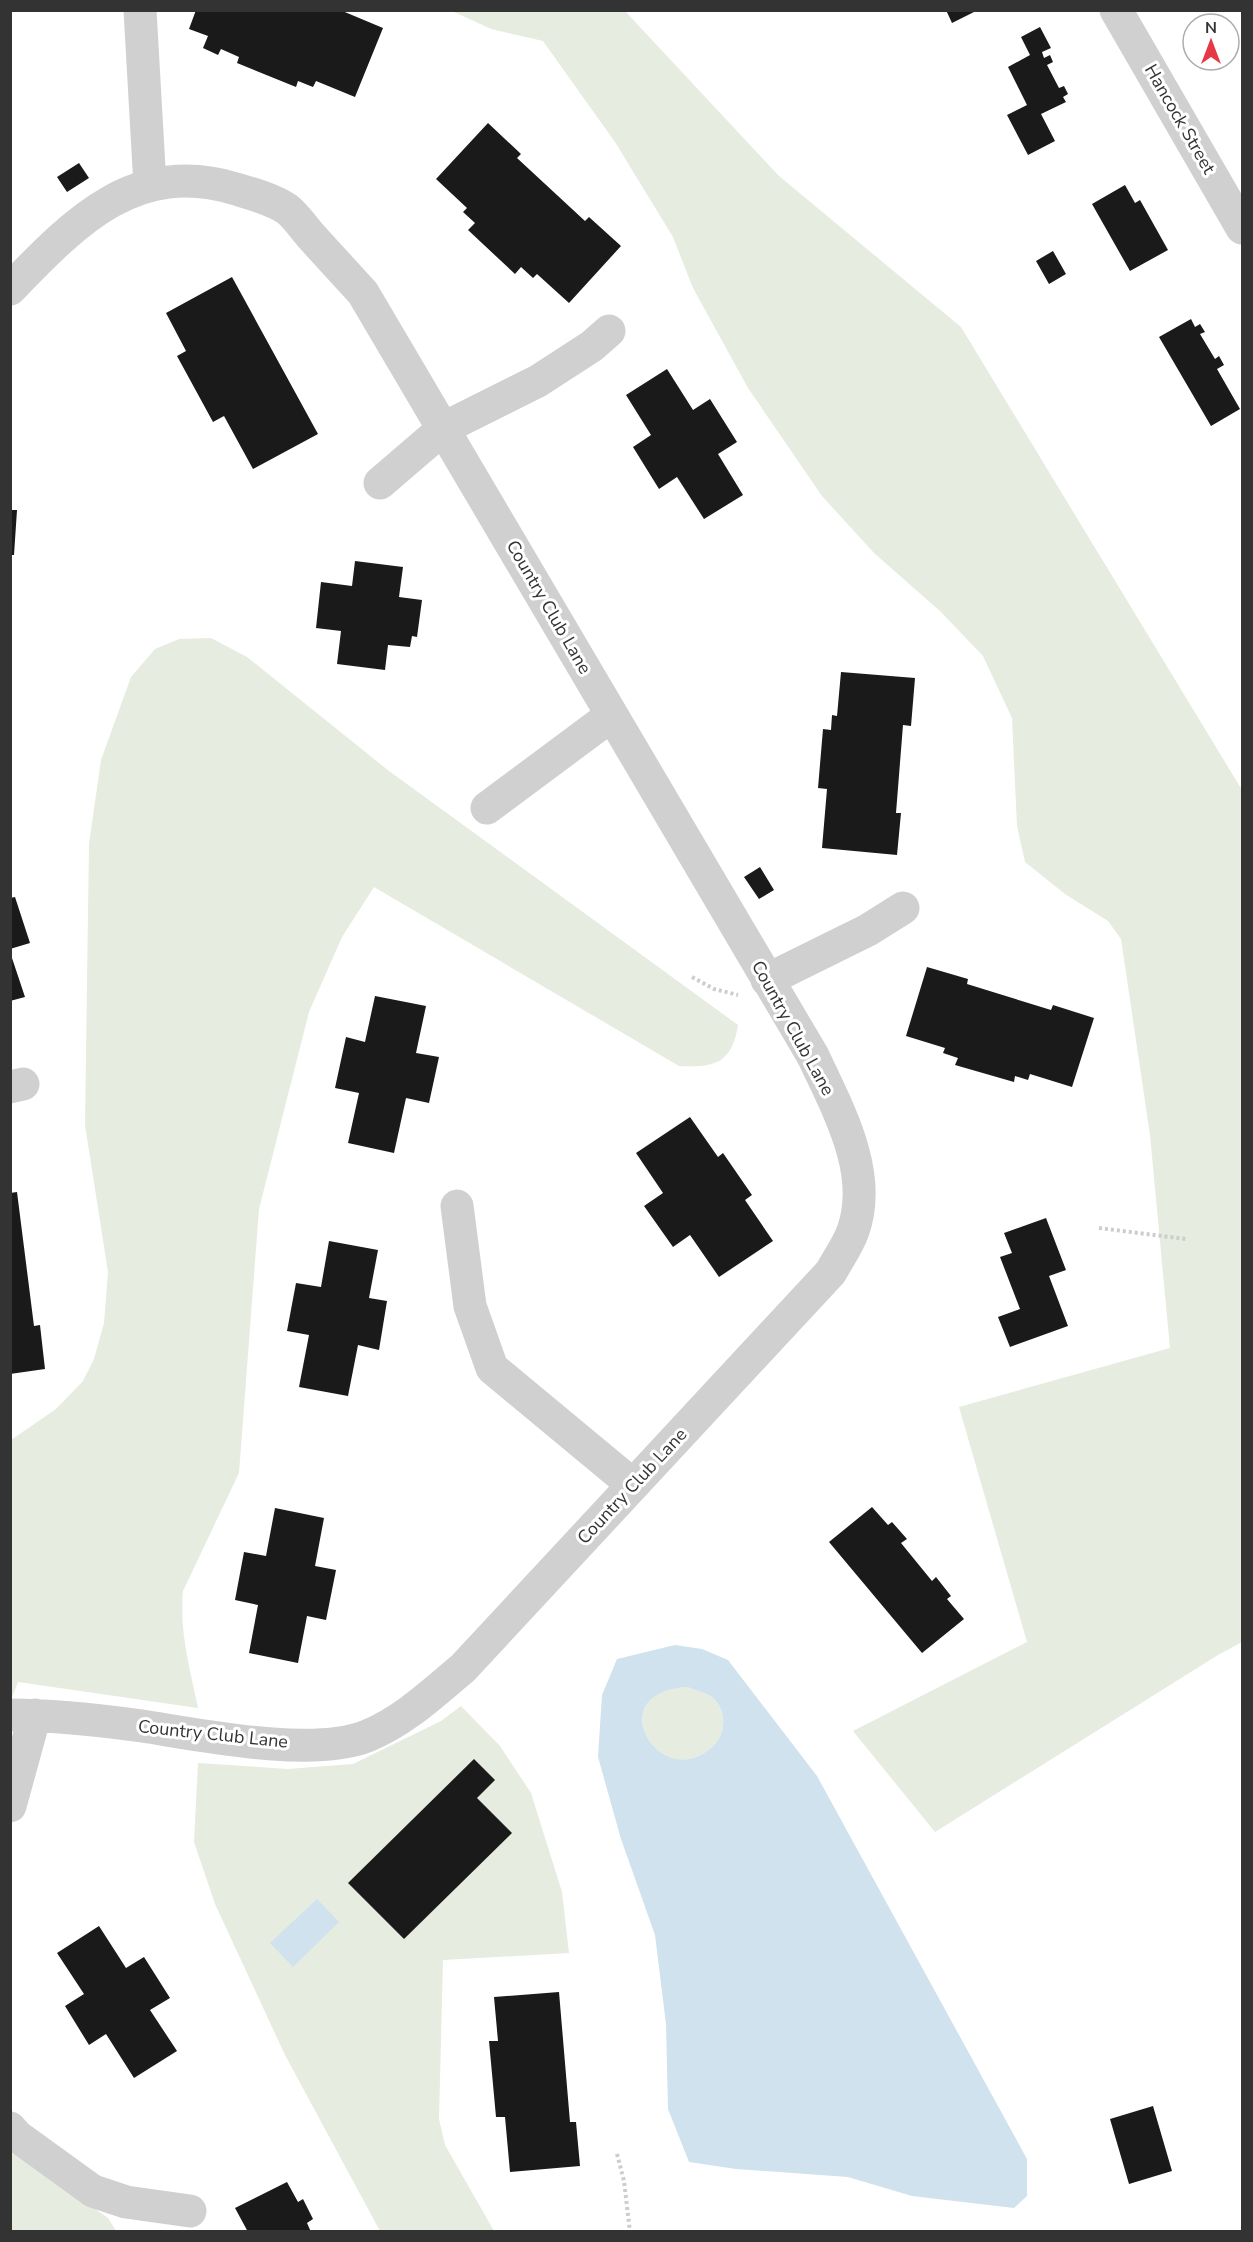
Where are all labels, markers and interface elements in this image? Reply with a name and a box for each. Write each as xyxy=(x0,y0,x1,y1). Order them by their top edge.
north arrow xyxy=(1181,12,1241,72)
text: N xyxy=(1205,17,1217,39)
street label: Hancock Street xyxy=(1139,60,1221,179)
street label: Country Club Lane xyxy=(501,536,597,678)
street label: Country Club Lane xyxy=(746,956,840,1100)
street label: Country Club Lane xyxy=(572,1423,692,1549)
street label: Country Club Lane xyxy=(137,1714,289,1754)

